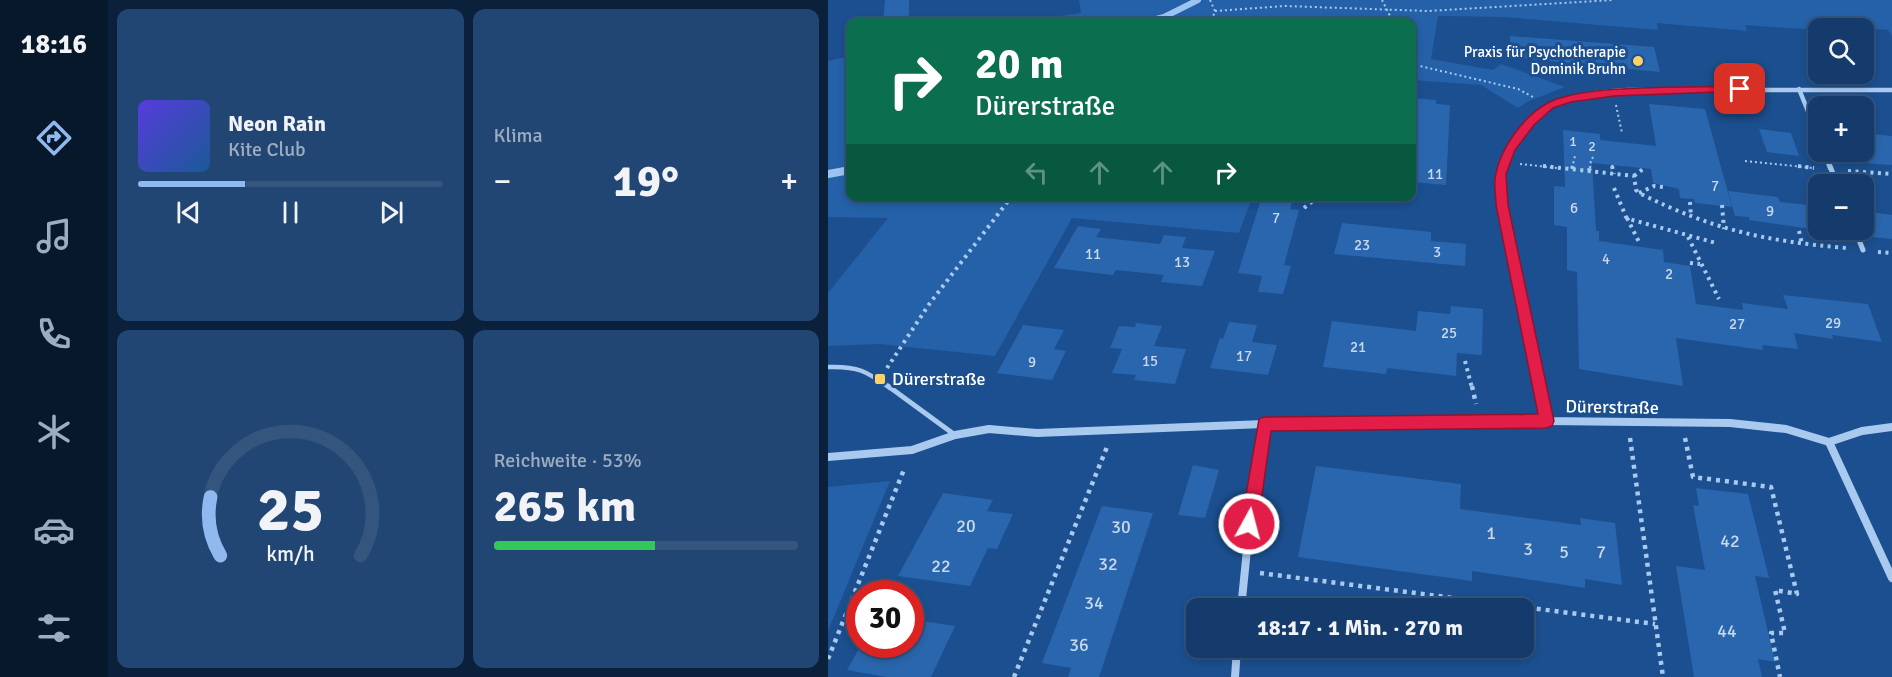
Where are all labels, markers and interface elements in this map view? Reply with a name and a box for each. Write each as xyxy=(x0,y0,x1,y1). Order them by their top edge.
map controls xyxy=(1808,18,1874,240)
button: search xyxy=(1808,18,1874,84)
text: 18:16 xyxy=(21,28,87,61)
text: 20 m xyxy=(975,39,1064,90)
icon: right xyxy=(876,42,954,120)
place label: Praxis für Psychotherapie Dominik Bruhn xyxy=(1464,43,1626,78)
marker: Praxis für Psychotherapie Dominik Bruhn xyxy=(1631,54,1645,68)
pin xyxy=(1714,63,1765,114)
icon: arrive xyxy=(1723,72,1756,105)
text: Dürerstraße xyxy=(975,90,1115,123)
button: + xyxy=(1808,96,1874,162)
text: Neon Rain xyxy=(228,110,326,137)
icon: directions xyxy=(33,117,75,159)
text: Klima xyxy=(494,123,543,148)
house number: 1 xyxy=(1569,133,1577,150)
text: Kite Club xyxy=(228,137,306,162)
house number: 2 xyxy=(1588,138,1596,155)
text: 19° xyxy=(612,154,679,209)
icon: left xyxy=(1020,156,1053,189)
icon: ahead xyxy=(1083,156,1116,189)
icon: ahead xyxy=(1146,156,1179,189)
icon: right xyxy=(1209,156,1242,189)
text: − xyxy=(494,161,511,202)
text: + xyxy=(780,161,798,202)
house number: 11 xyxy=(1427,165,1443,183)
button: − xyxy=(1808,174,1874,240)
house number: 7 xyxy=(1711,177,1719,195)
icon: previous xyxy=(172,196,205,229)
icon: pause xyxy=(274,196,307,229)
icon: next xyxy=(375,196,408,229)
house number: 6 xyxy=(1570,199,1578,217)
house number: 9 xyxy=(1766,202,1774,220)
house number: 7 xyxy=(1272,209,1280,227)
icon: music xyxy=(33,215,75,257)
house number: 23 xyxy=(1354,236,1370,254)
house number: 3 xyxy=(1433,243,1441,261)
house number: 11 xyxy=(1085,245,1101,263)
house number: 4 xyxy=(1602,250,1610,268)
house number: 13 xyxy=(1174,253,1190,271)
house number: 2 xyxy=(1665,265,1673,283)
icon: phone xyxy=(33,313,75,355)
house number: 29 xyxy=(1825,314,1841,332)
house number: 27 xyxy=(1729,315,1745,333)
house number: 25 xyxy=(1441,324,1457,342)
house number: 21 xyxy=(1350,338,1366,356)
house number: 17 xyxy=(1236,347,1252,365)
house number: 15 xyxy=(1142,352,1158,370)
house number: 9 xyxy=(1028,353,1036,371)
place label: Dürerstraße xyxy=(892,368,986,390)
marker: Dürerstraße xyxy=(873,372,887,386)
street label: Dürerstraße xyxy=(1565,395,1659,419)
icon: climate xyxy=(33,411,75,453)
text: Reichweite · 53% xyxy=(494,448,642,473)
text: 25 xyxy=(257,471,324,548)
text: 265 km xyxy=(494,479,636,534)
position arrow xyxy=(1217,492,1281,556)
icon: car xyxy=(33,509,75,551)
house number: 20 xyxy=(956,515,976,537)
house number: 30 xyxy=(1111,516,1131,538)
house number: 1 xyxy=(1486,522,1496,544)
house number: 42 xyxy=(1720,530,1740,552)
house number: 3 xyxy=(1523,538,1533,560)
text: km/h xyxy=(266,541,315,567)
house number: 5 xyxy=(1559,541,1569,563)
house number: 7 xyxy=(1596,541,1606,563)
house number: 32 xyxy=(1098,553,1118,575)
house number: 22 xyxy=(931,555,951,577)
speed limit sign: 30 xyxy=(846,580,924,658)
house number: 34 xyxy=(1084,592,1104,614)
icon: filters xyxy=(33,607,75,649)
text: 18:17 · 1 Min. · 270 m xyxy=(1257,614,1463,641)
house number: 44 xyxy=(1717,620,1737,642)
house number: 36 xyxy=(1069,634,1089,656)

